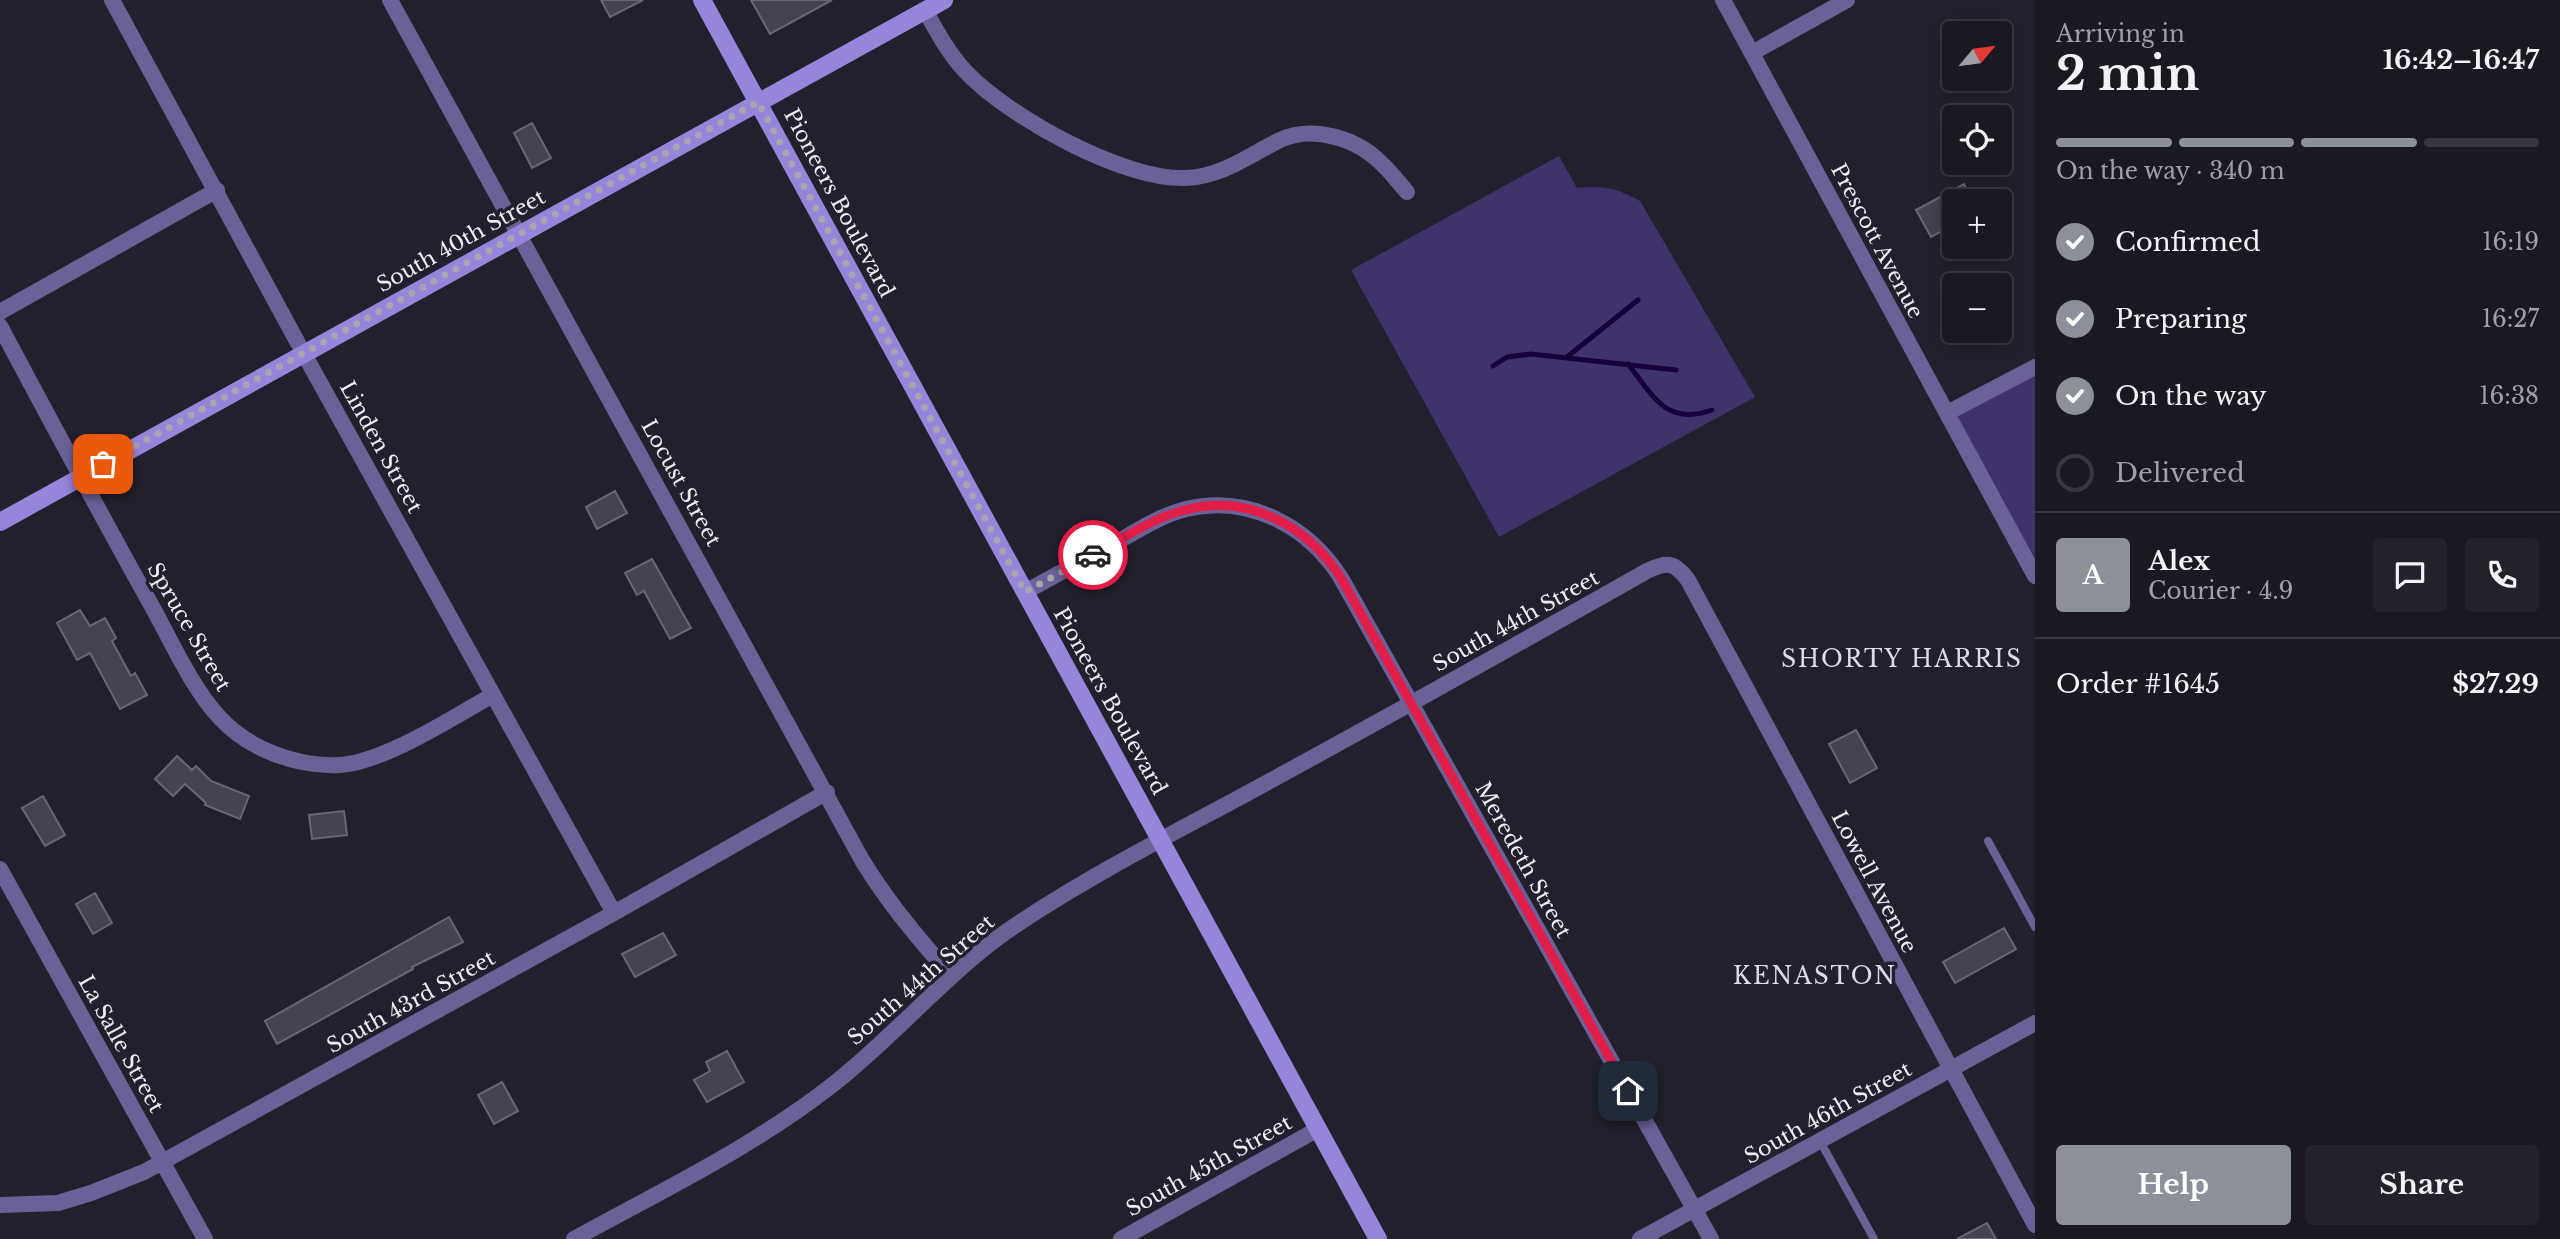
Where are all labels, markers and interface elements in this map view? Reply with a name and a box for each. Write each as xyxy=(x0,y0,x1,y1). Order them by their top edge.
text: Arriving in xyxy=(2056,20,2185,48)
north arrow xyxy=(1942,21,2012,91)
map controls xyxy=(1942,21,2012,343)
text: 16:42–16:47 xyxy=(2383,44,2539,76)
text: 2 min xyxy=(2056,45,2199,102)
street label: Pioneers Boulevard xyxy=(778,104,900,302)
button: locate xyxy=(1942,105,2012,175)
text: On the way · 340 m xyxy=(2056,157,2285,185)
street label: Prescott Avenue xyxy=(1825,159,1929,323)
street label: South 40th Street xyxy=(372,184,550,298)
button: + xyxy=(1942,189,2012,259)
icon: check xyxy=(2056,223,2094,261)
text: Confirmed xyxy=(2115,226,2260,258)
text: 16:19 xyxy=(2482,228,2539,256)
button: − xyxy=(1942,273,2012,343)
icon: check xyxy=(2056,300,2094,338)
text: Preparing xyxy=(2115,303,2247,335)
text: 16:27 xyxy=(2482,305,2539,333)
street label: Linden Street xyxy=(334,377,428,518)
icon: check xyxy=(2056,377,2094,415)
text: On the way xyxy=(2115,380,2267,412)
text: 16:38 xyxy=(2479,382,2539,410)
street label: Locust Street xyxy=(635,415,727,551)
pin xyxy=(73,434,133,494)
icon: bag xyxy=(84,445,122,483)
text: Delivered xyxy=(2115,457,2245,489)
courier xyxy=(1058,520,1128,590)
icon: car xyxy=(1074,536,1112,574)
button: chat xyxy=(2373,538,2447,612)
button: phone xyxy=(2465,538,2539,612)
text: Alex xyxy=(2148,545,2210,577)
street label: Spruce Street xyxy=(142,558,236,696)
text: A xyxy=(2082,559,2104,591)
street label: South 44th Street xyxy=(1428,565,1604,677)
text: Courier · 4.9 xyxy=(2148,577,2293,605)
street label: Pioneers Boulevard xyxy=(1048,603,1172,799)
district label: SHORTY HARRIS xyxy=(1781,645,2023,673)
text: Order #1645 xyxy=(2056,668,2220,700)
text: $27.29 xyxy=(2452,668,2539,700)
street label: Meredeth Street xyxy=(1469,778,1577,942)
street label: Lowell Avenue xyxy=(1826,807,1922,957)
street label: South 44th Street xyxy=(842,909,1000,1051)
street label: South 43rd Street xyxy=(322,945,500,1059)
district label: KENASTON xyxy=(1733,962,1897,990)
street label: La Salle Street xyxy=(73,971,169,1117)
street label: South 46th Street xyxy=(1740,1056,1916,1170)
pin xyxy=(1598,1061,1658,1121)
icon: home xyxy=(1609,1072,1647,1110)
street label: South 45th Street xyxy=(1122,1110,1296,1222)
button: Help xyxy=(2056,1145,2291,1225)
button: Share xyxy=(2305,1145,2539,1225)

